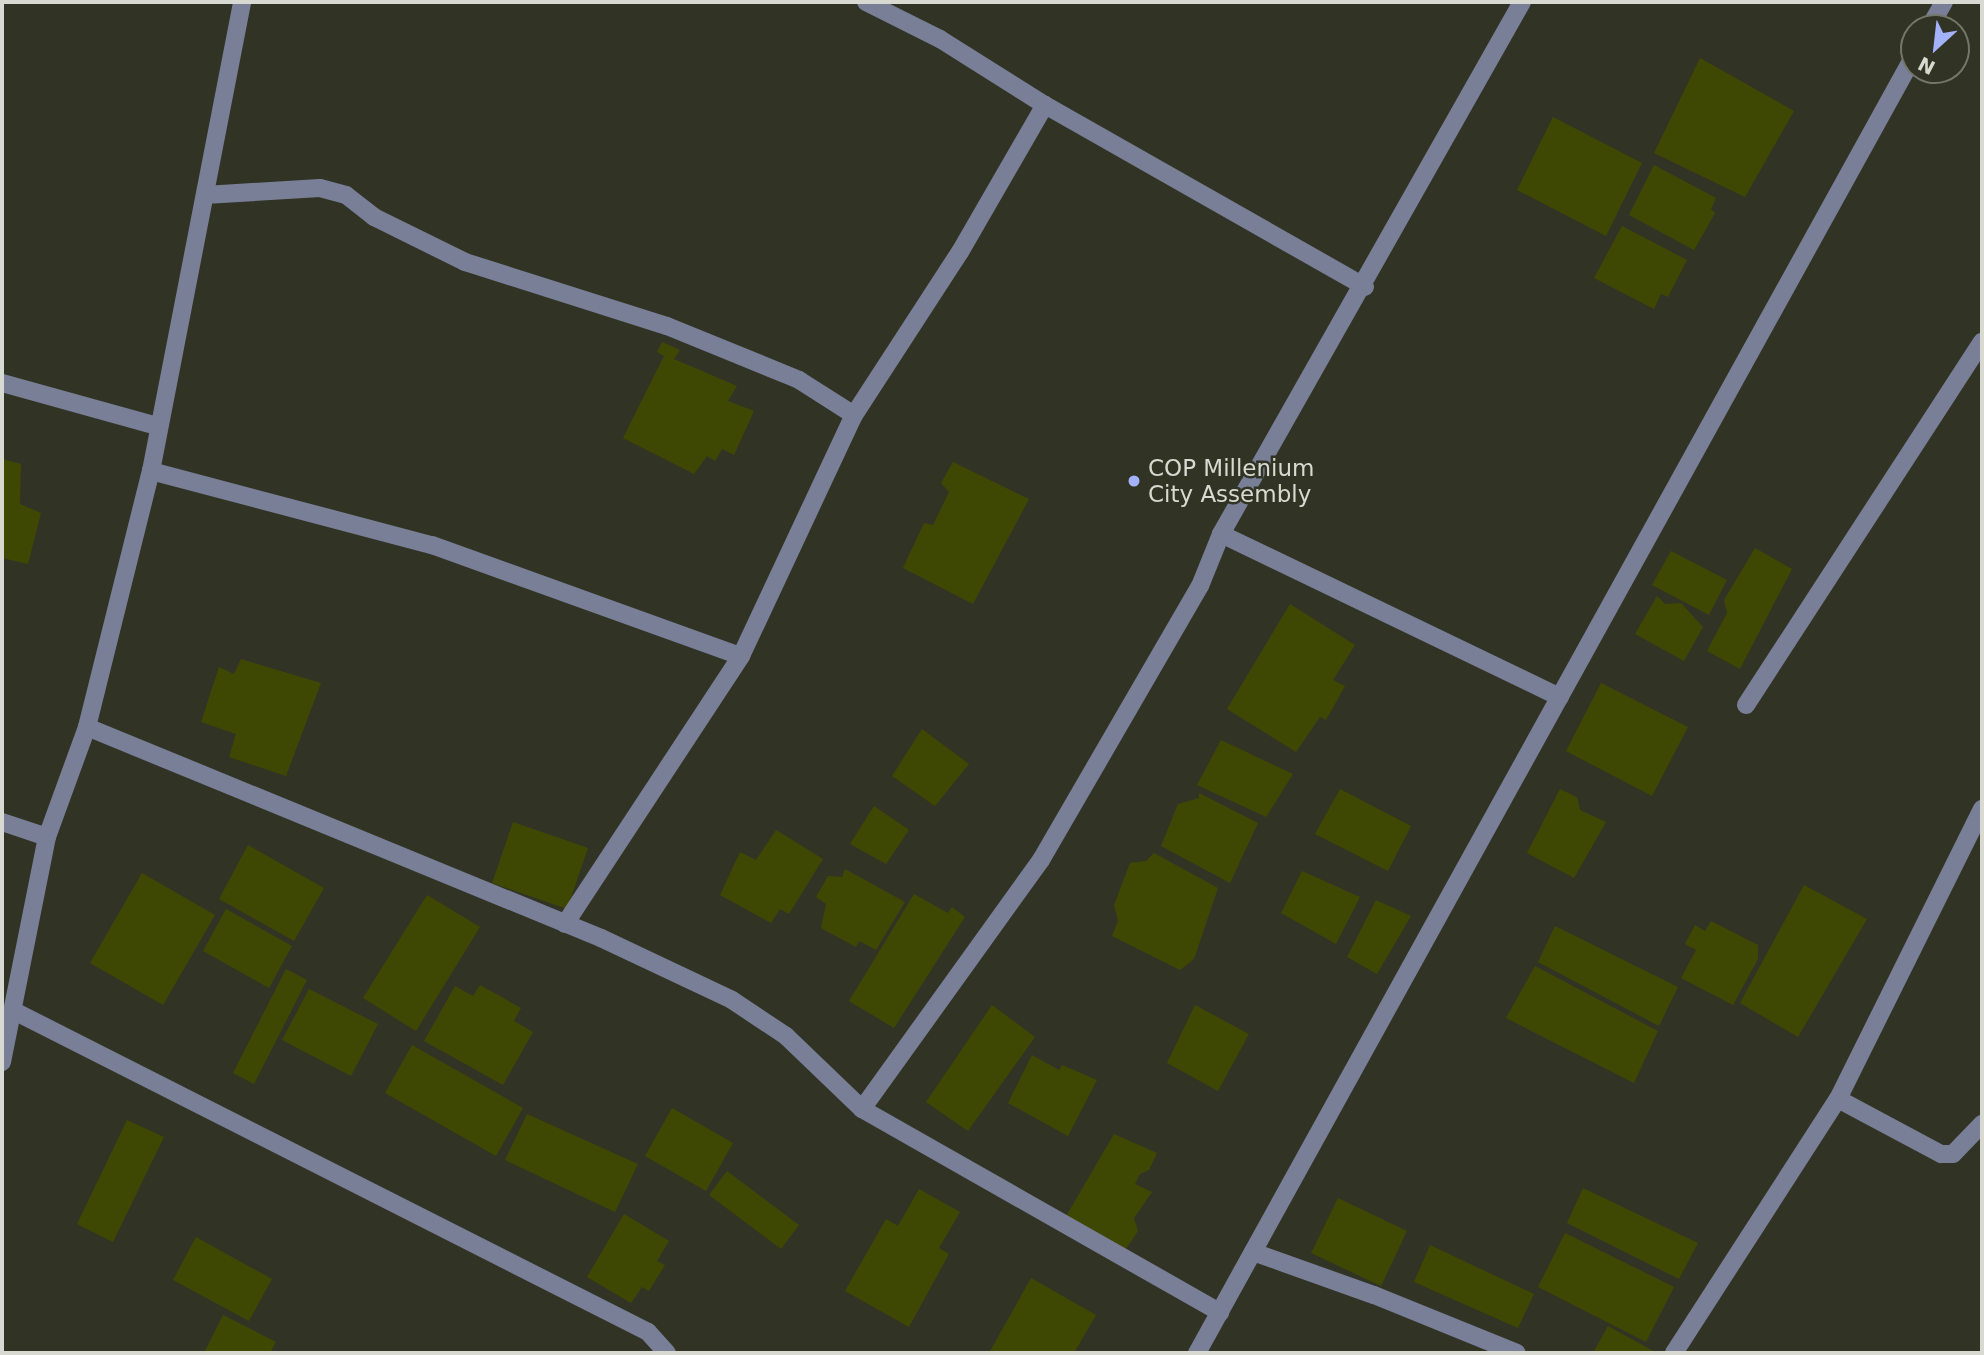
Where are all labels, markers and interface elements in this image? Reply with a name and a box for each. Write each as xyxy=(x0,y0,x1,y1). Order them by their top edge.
north arrow xyxy=(1900,14,1970,84)
text: N xyxy=(1914,53,1938,79)
place label: COP Millenium City Assembly xyxy=(1148,454,1314,508)
marker: COP Millenium City Assembly xyxy=(1126,473,1142,489)

